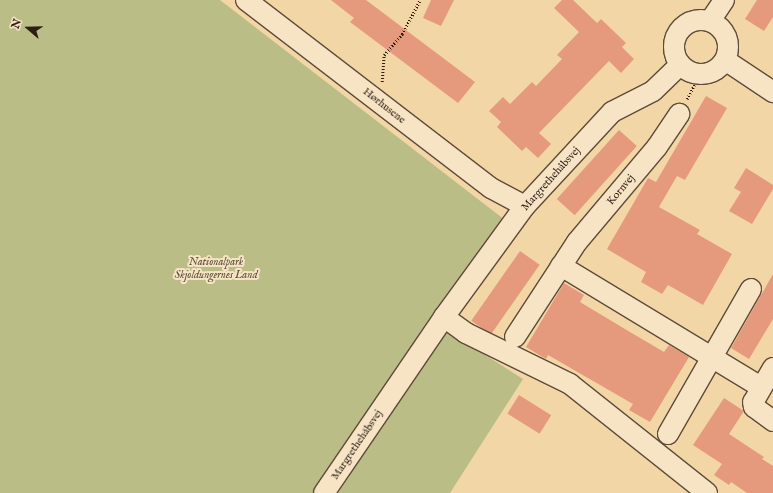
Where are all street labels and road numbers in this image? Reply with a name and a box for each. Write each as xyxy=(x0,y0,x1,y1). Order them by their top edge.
street label: Hørhusene xyxy=(360,85,408,127)
street label: Margrethehåbsvej xyxy=(519,144,583,214)
street label: Kornvej xyxy=(604,172,638,208)
street label: Margrethehåbsvej xyxy=(329,407,385,483)

